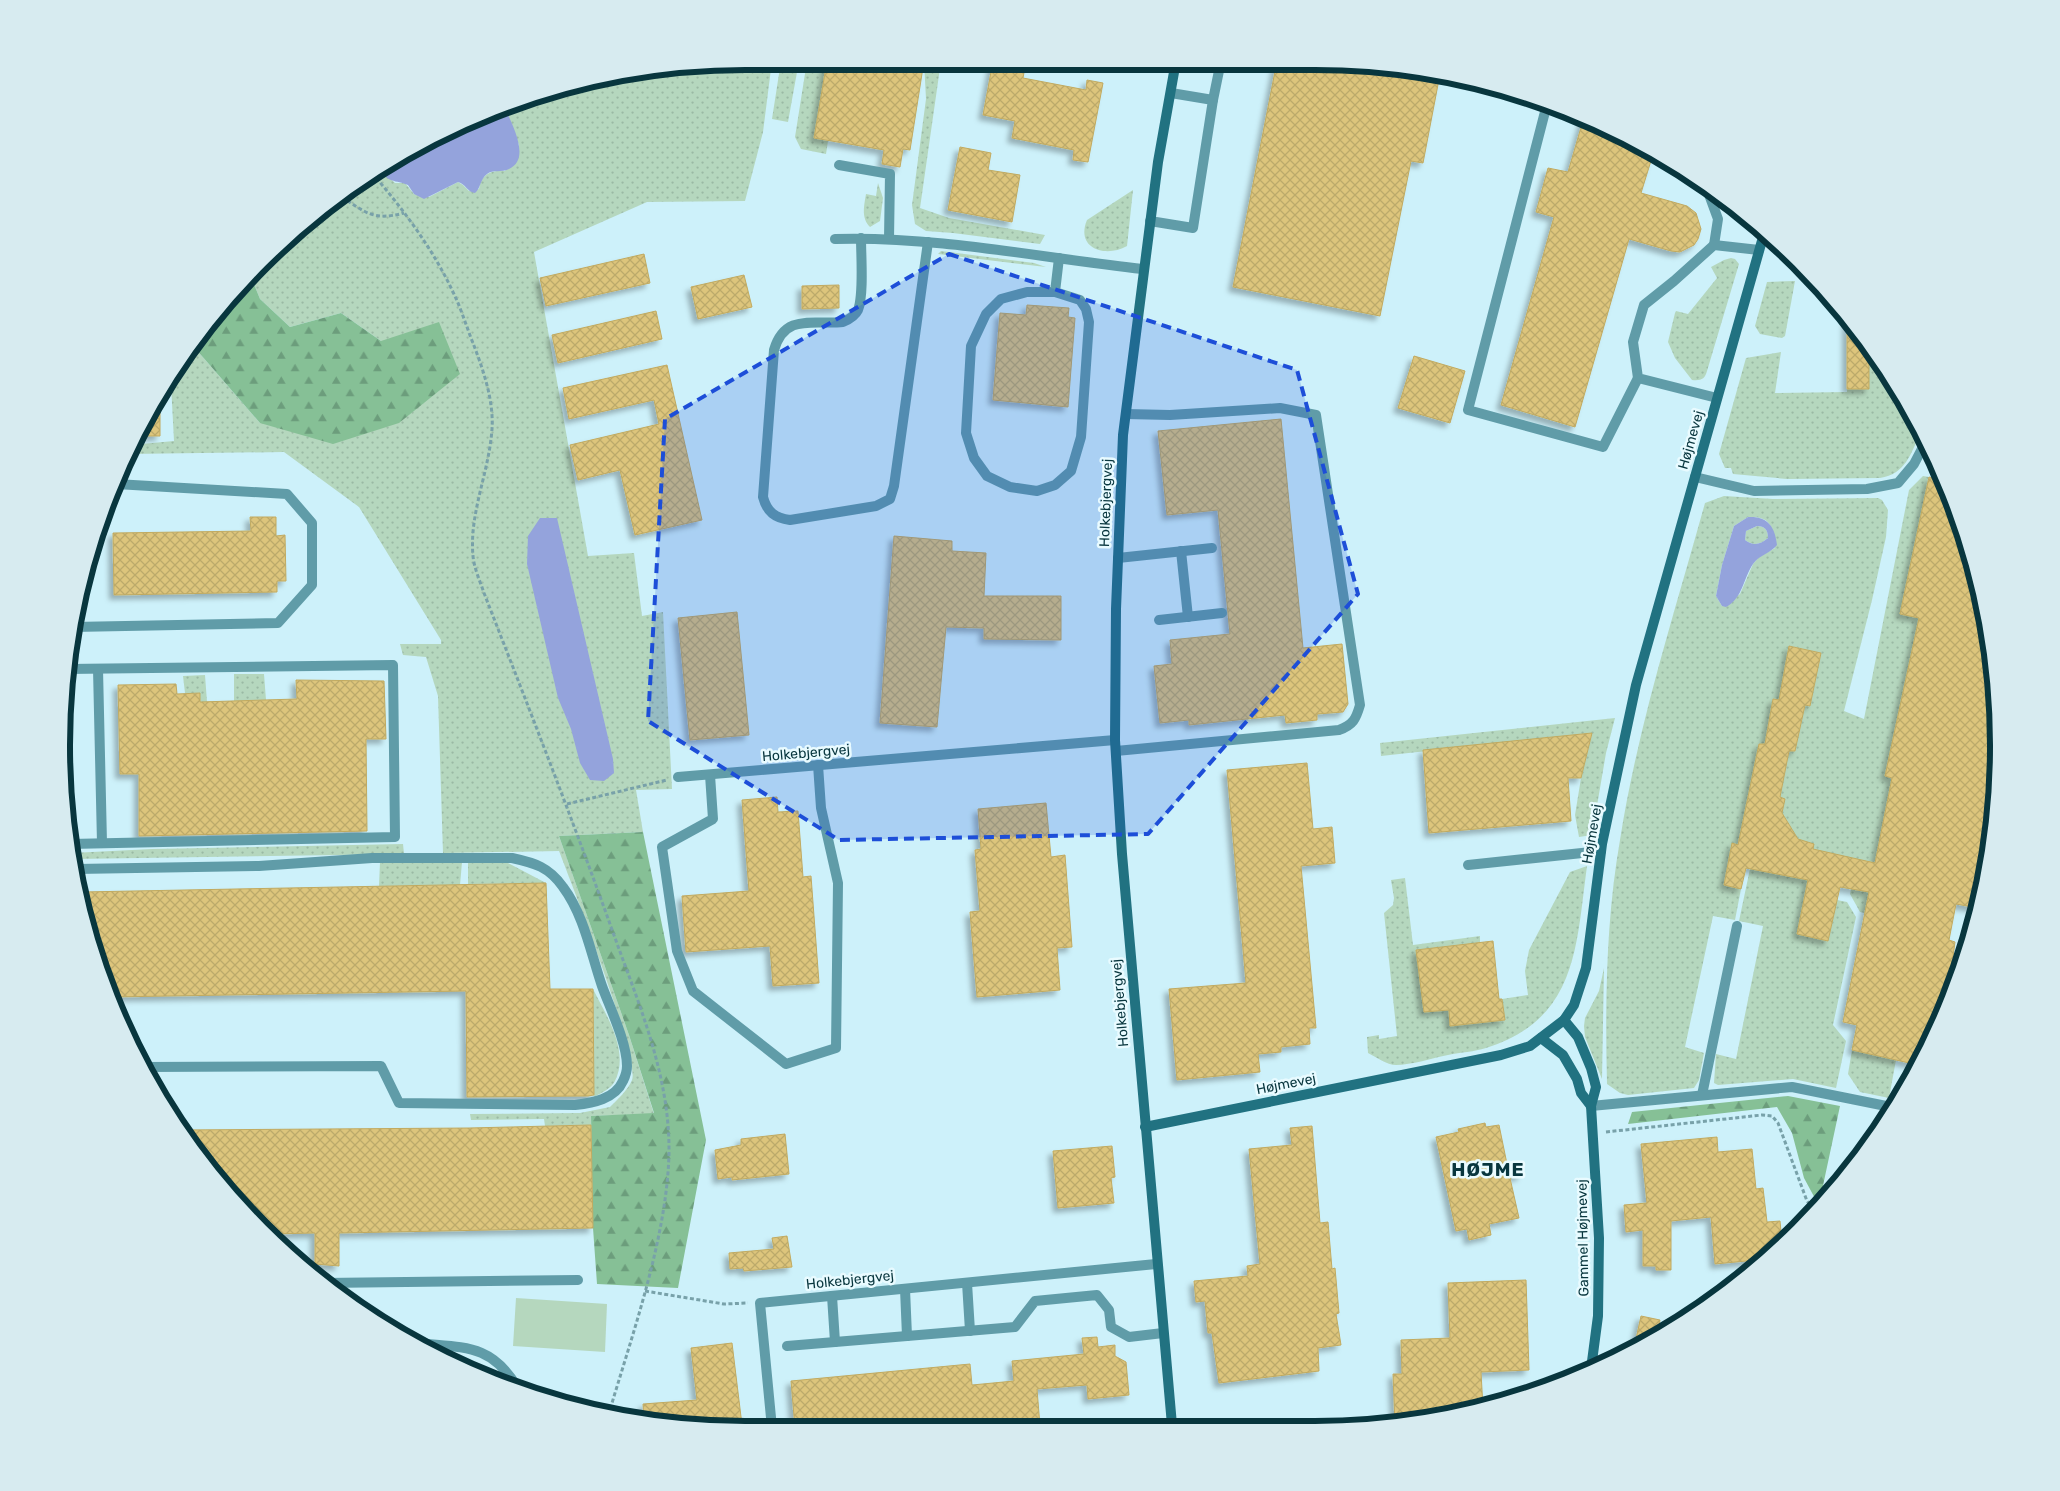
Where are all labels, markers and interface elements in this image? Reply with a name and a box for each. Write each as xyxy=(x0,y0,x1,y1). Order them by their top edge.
street label: Højmevej xyxy=(1674,409,1708,471)
street label: Holkebjergvej xyxy=(1096,459,1116,547)
street label: Holkebjergvej xyxy=(761,741,851,765)
street label: Højmevej xyxy=(1578,803,1606,865)
street label: Holkebjergvej xyxy=(1108,958,1132,1048)
street label: Højmevej xyxy=(1255,1070,1317,1098)
district label: HØJME xyxy=(1451,1158,1525,1181)
street label: Gammel Højmevej xyxy=(1573,1179,1593,1297)
street label: Holkebjergvej xyxy=(805,1267,895,1293)

